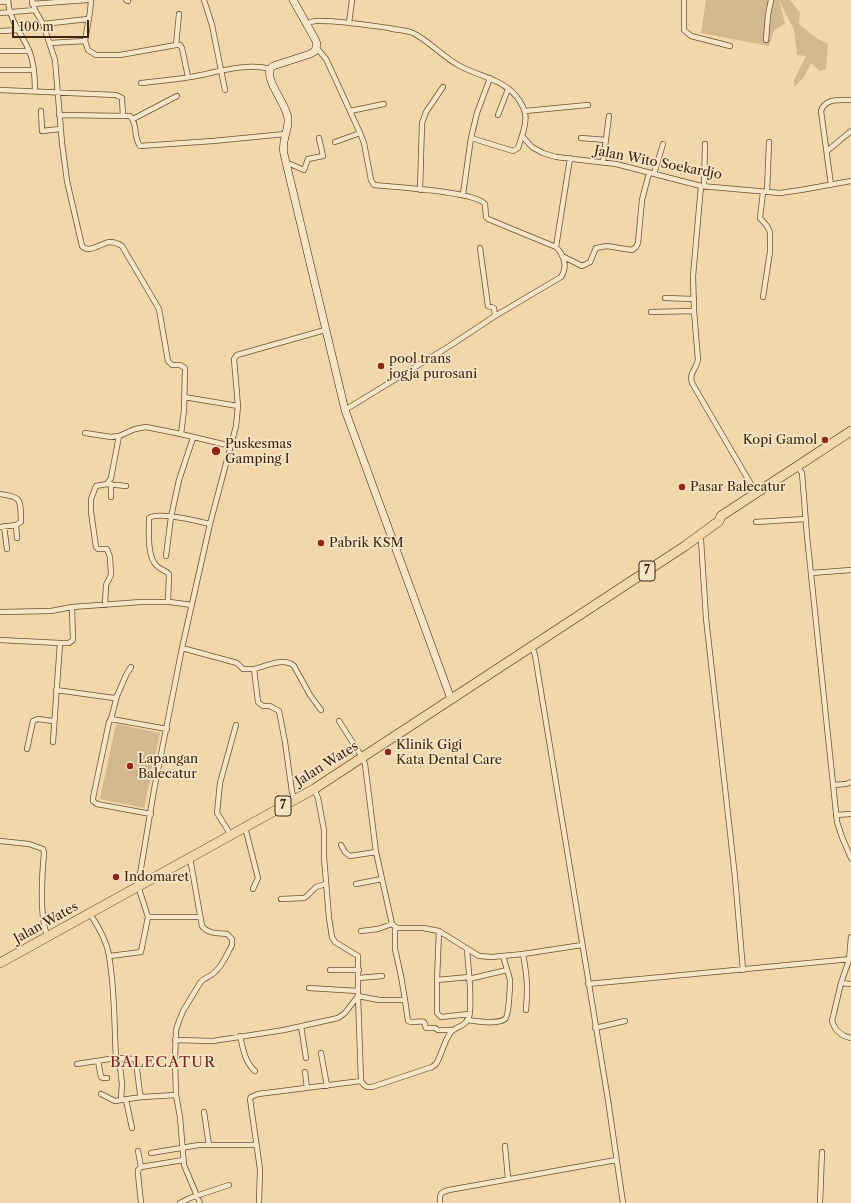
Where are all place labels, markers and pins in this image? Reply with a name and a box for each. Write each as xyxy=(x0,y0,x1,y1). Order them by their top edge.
place label: pool trans jogja purosani xyxy=(389,351,477,382)
marker: pool trans jogja purosani xyxy=(376,361,386,371)
place label: Kopi Gamol xyxy=(743,432,817,448)
marker: Kopi Gamol xyxy=(820,435,830,445)
place label: Puskesmas Gamping I xyxy=(225,436,292,467)
marker: Puskesmas Gamping I xyxy=(210,445,222,457)
place label: Pasar Balecatur xyxy=(690,479,786,495)
marker: Pasar Balecatur xyxy=(677,482,687,492)
place label: Pabrik KSM xyxy=(329,535,404,551)
marker: Pabrik KSM xyxy=(316,538,326,548)
place label: Klinik Gigi Kata Dental Care xyxy=(396,737,502,768)
marker: Klinik Gigi Kata Dental Care xyxy=(383,747,393,757)
place label: Lapangan Balecatur xyxy=(138,751,198,782)
marker: Lapangan Balecatur xyxy=(125,761,135,771)
place label: Indomaret xyxy=(124,869,189,885)
marker: Indomaret xyxy=(111,872,121,882)

